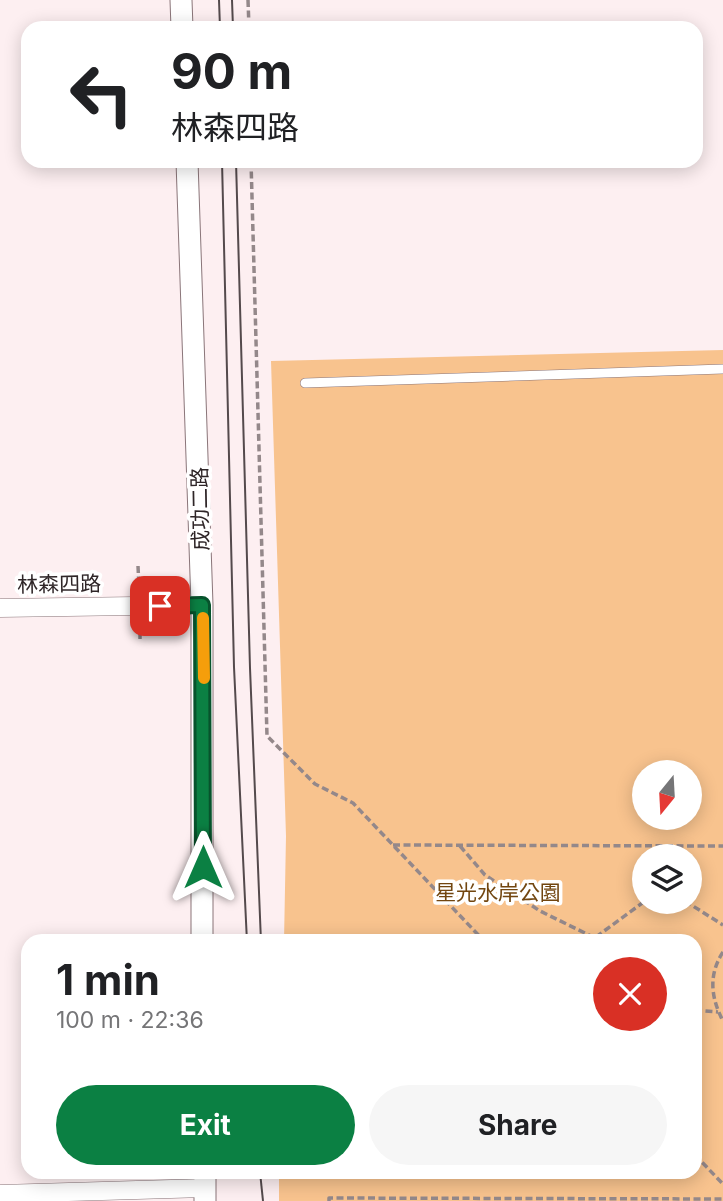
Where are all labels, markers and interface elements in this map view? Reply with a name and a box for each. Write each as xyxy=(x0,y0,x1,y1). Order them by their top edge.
text: 90 m xyxy=(171,42,292,101)
icon: left xyxy=(56,49,147,140)
text: 林森四路 xyxy=(171,108,299,147)
street label: 成功二路 xyxy=(187,467,213,551)
street label: 林森四路 xyxy=(17,571,101,597)
pin xyxy=(130,576,190,636)
icon: arrive xyxy=(141,587,179,625)
north arrow xyxy=(632,760,702,830)
map controls xyxy=(632,760,702,914)
position arrow xyxy=(166,830,240,904)
button: layers xyxy=(632,844,702,914)
park label: 星光水岸公園 xyxy=(435,880,561,905)
text: 1 min xyxy=(56,954,160,1005)
button: close xyxy=(593,957,667,1031)
text: 100 m · 22:36 xyxy=(56,1006,204,1034)
button: Exit xyxy=(56,1085,355,1165)
button: Share xyxy=(369,1085,667,1165)

